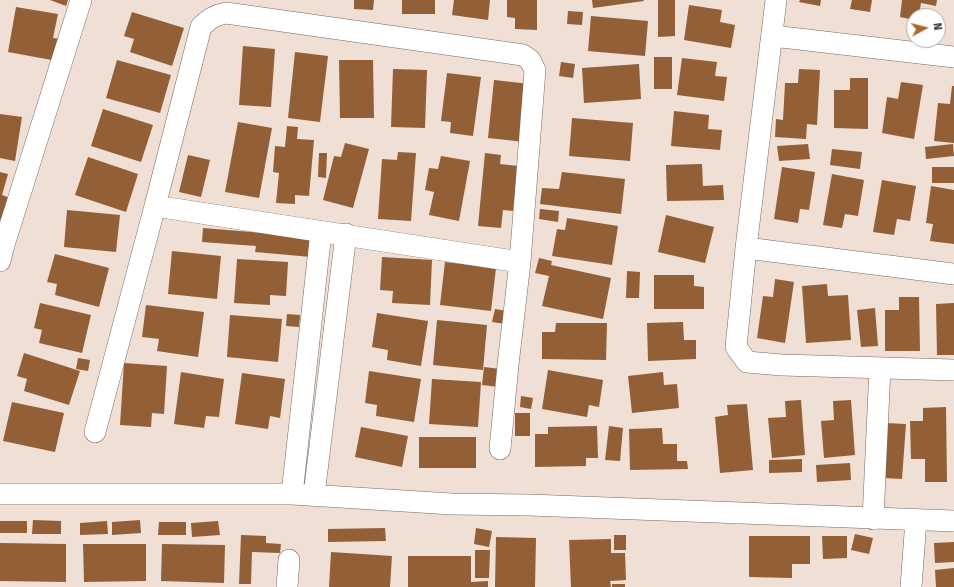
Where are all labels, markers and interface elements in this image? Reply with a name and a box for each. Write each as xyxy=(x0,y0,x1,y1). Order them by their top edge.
north arrow xyxy=(906,8,946,48)
text: N xyxy=(931,22,944,31)

